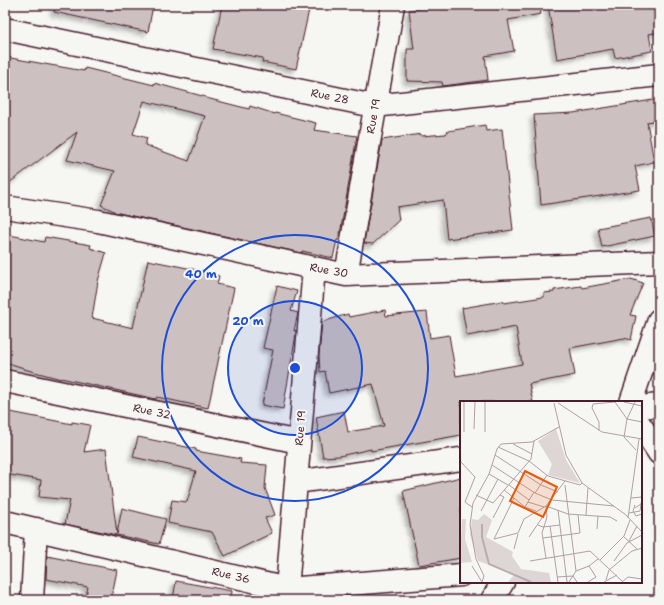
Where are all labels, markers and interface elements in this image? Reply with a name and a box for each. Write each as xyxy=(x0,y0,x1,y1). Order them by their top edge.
street label: Rue 28 xyxy=(309,85,350,108)
street label: Rue 19 xyxy=(363,97,384,135)
street label: Rue 30 xyxy=(309,260,349,281)
text: 40 m xyxy=(185,266,217,282)
text: 20 m xyxy=(232,313,264,329)
centre of rings xyxy=(288,361,302,375)
street label: Rue 32 xyxy=(132,400,172,423)
inset map xyxy=(460,401,642,583)
street label: Rue 19 xyxy=(291,410,310,446)
street label: Rue 36 xyxy=(210,564,251,587)

